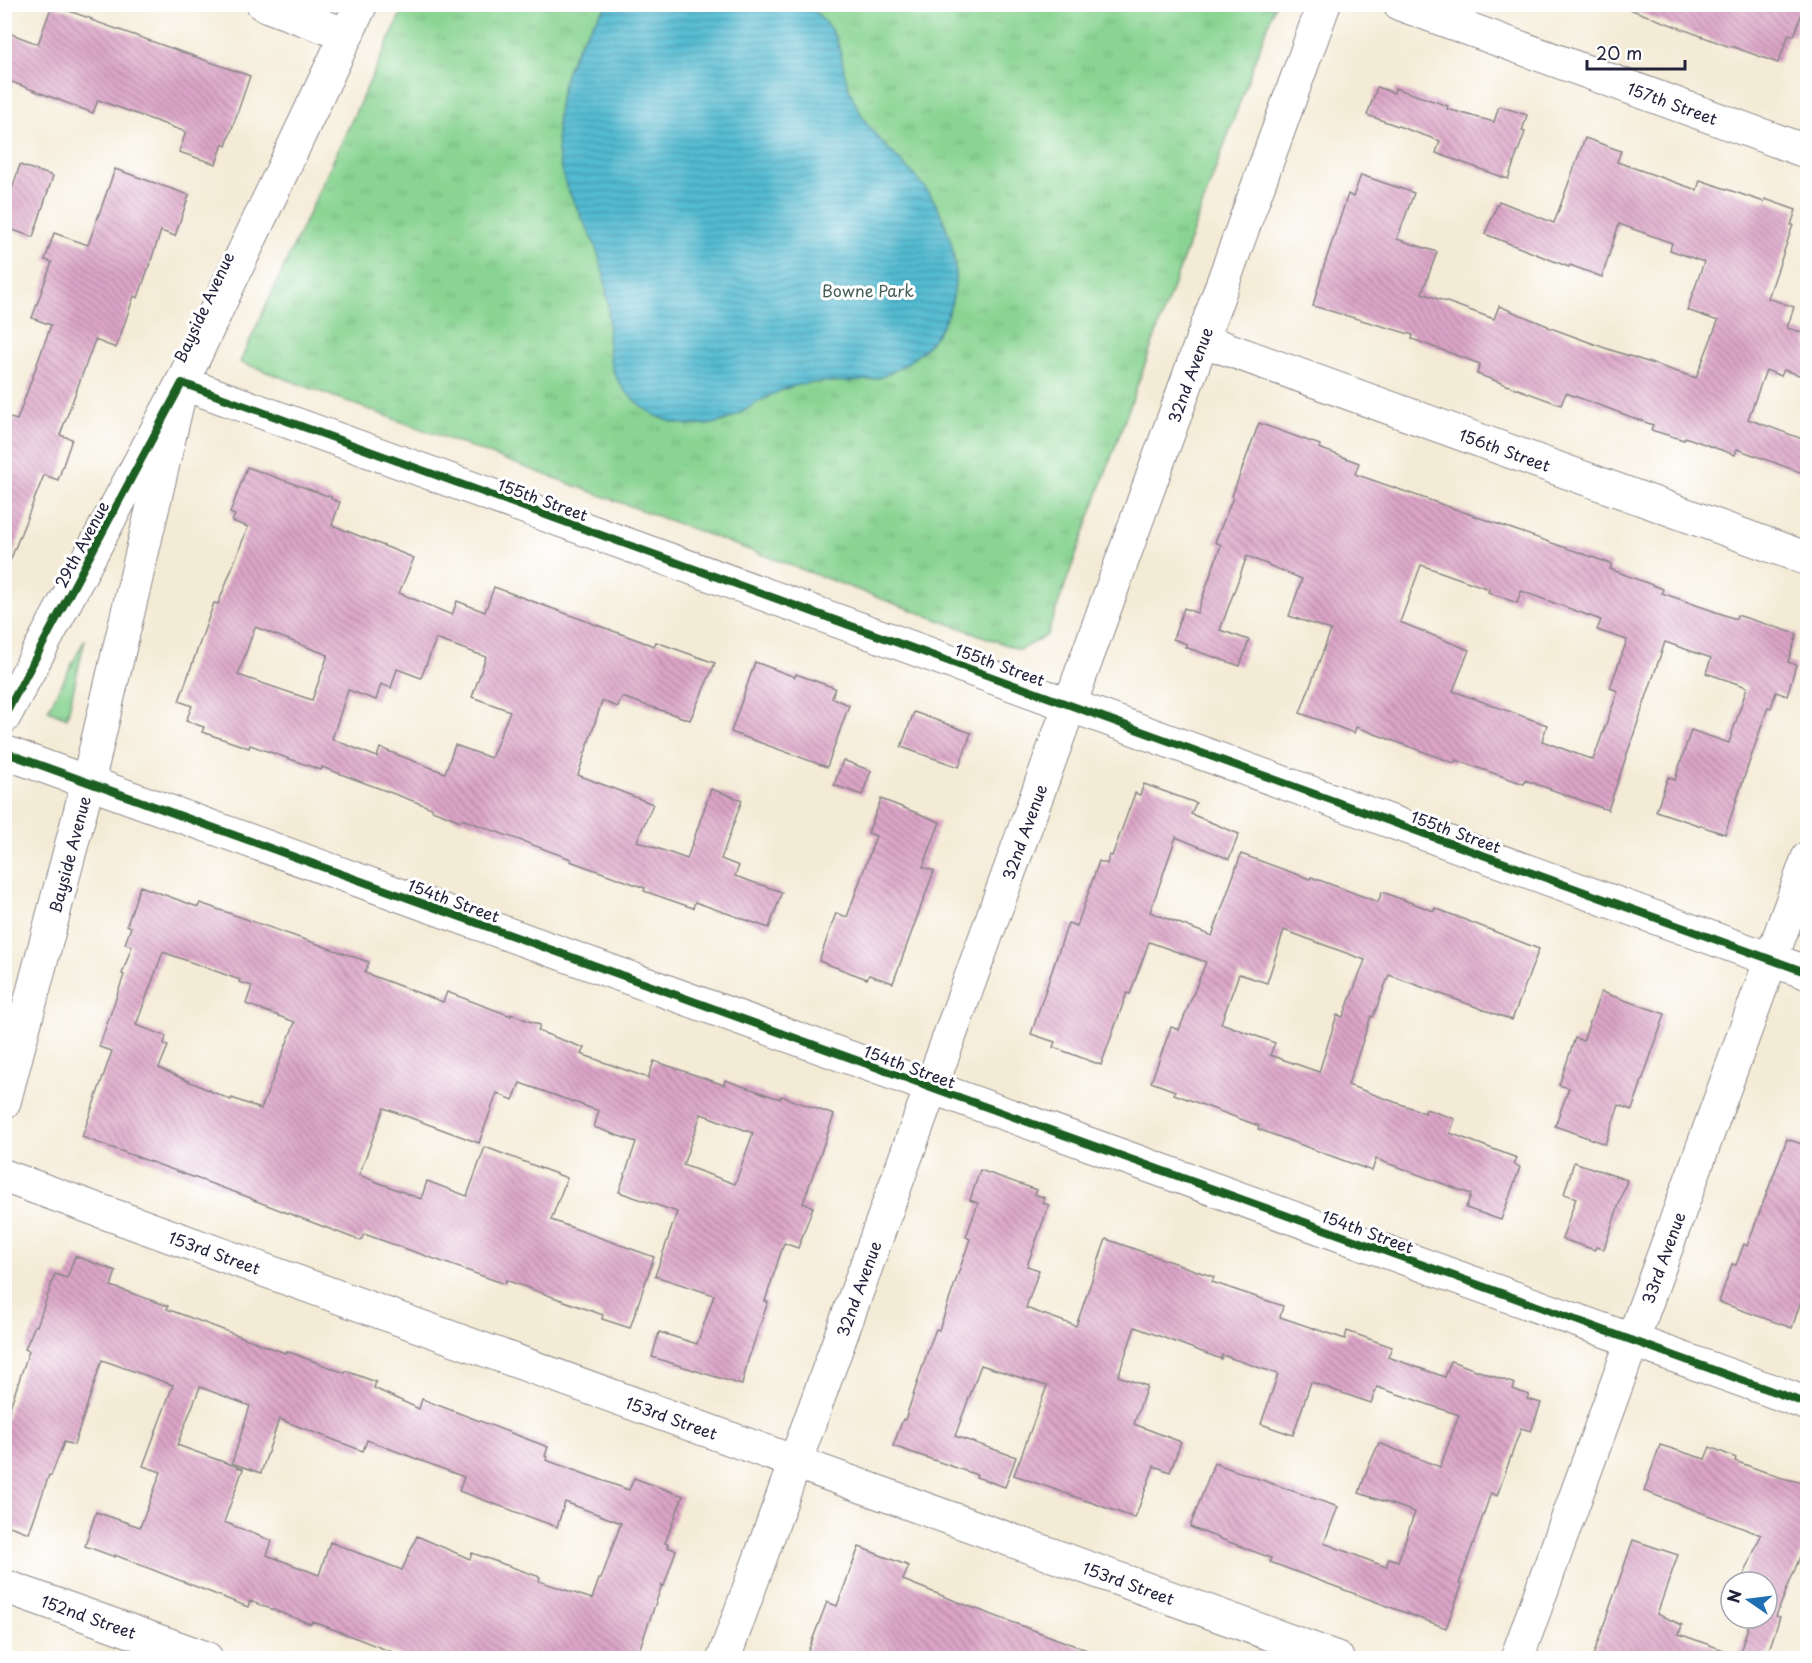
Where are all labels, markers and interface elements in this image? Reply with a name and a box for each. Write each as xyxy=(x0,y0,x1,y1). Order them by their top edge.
scale bar xyxy=(1587,33,1684,71)
text: 20 m xyxy=(1596,39,1642,66)
street label: 157th Street xyxy=(1624,76,1721,130)
street label: Bayside Avenue xyxy=(167,247,239,367)
park label: Bowne Park xyxy=(822,278,914,302)
street label: 32nd Avenue xyxy=(1161,323,1218,426)
street label: 156th Street xyxy=(1456,422,1554,477)
street label: 155th Street xyxy=(495,472,592,527)
street label: 29th Avenue xyxy=(48,496,114,592)
street label: 155th Street xyxy=(952,637,1049,692)
street label: 32nd Avenue xyxy=(995,780,1052,883)
street label: Bayside Avenue xyxy=(42,793,96,916)
street label: 155th Street xyxy=(1408,804,1505,859)
street label: 154th Street xyxy=(405,872,504,928)
street label: 154th Street xyxy=(861,1038,960,1094)
street label: 154th Street xyxy=(1319,1203,1418,1259)
street label: 33rd Avenue xyxy=(1635,1208,1690,1307)
street label: 153rd Street xyxy=(166,1225,264,1280)
street label: 32nd Avenue xyxy=(830,1237,886,1340)
street label: 153rd Street xyxy=(623,1390,721,1445)
street label: 153rd Street xyxy=(1080,1555,1178,1610)
north arrow xyxy=(1719,1570,1779,1630)
text: N xyxy=(1720,1587,1747,1605)
street label: 152nd Street xyxy=(38,1588,140,1644)

